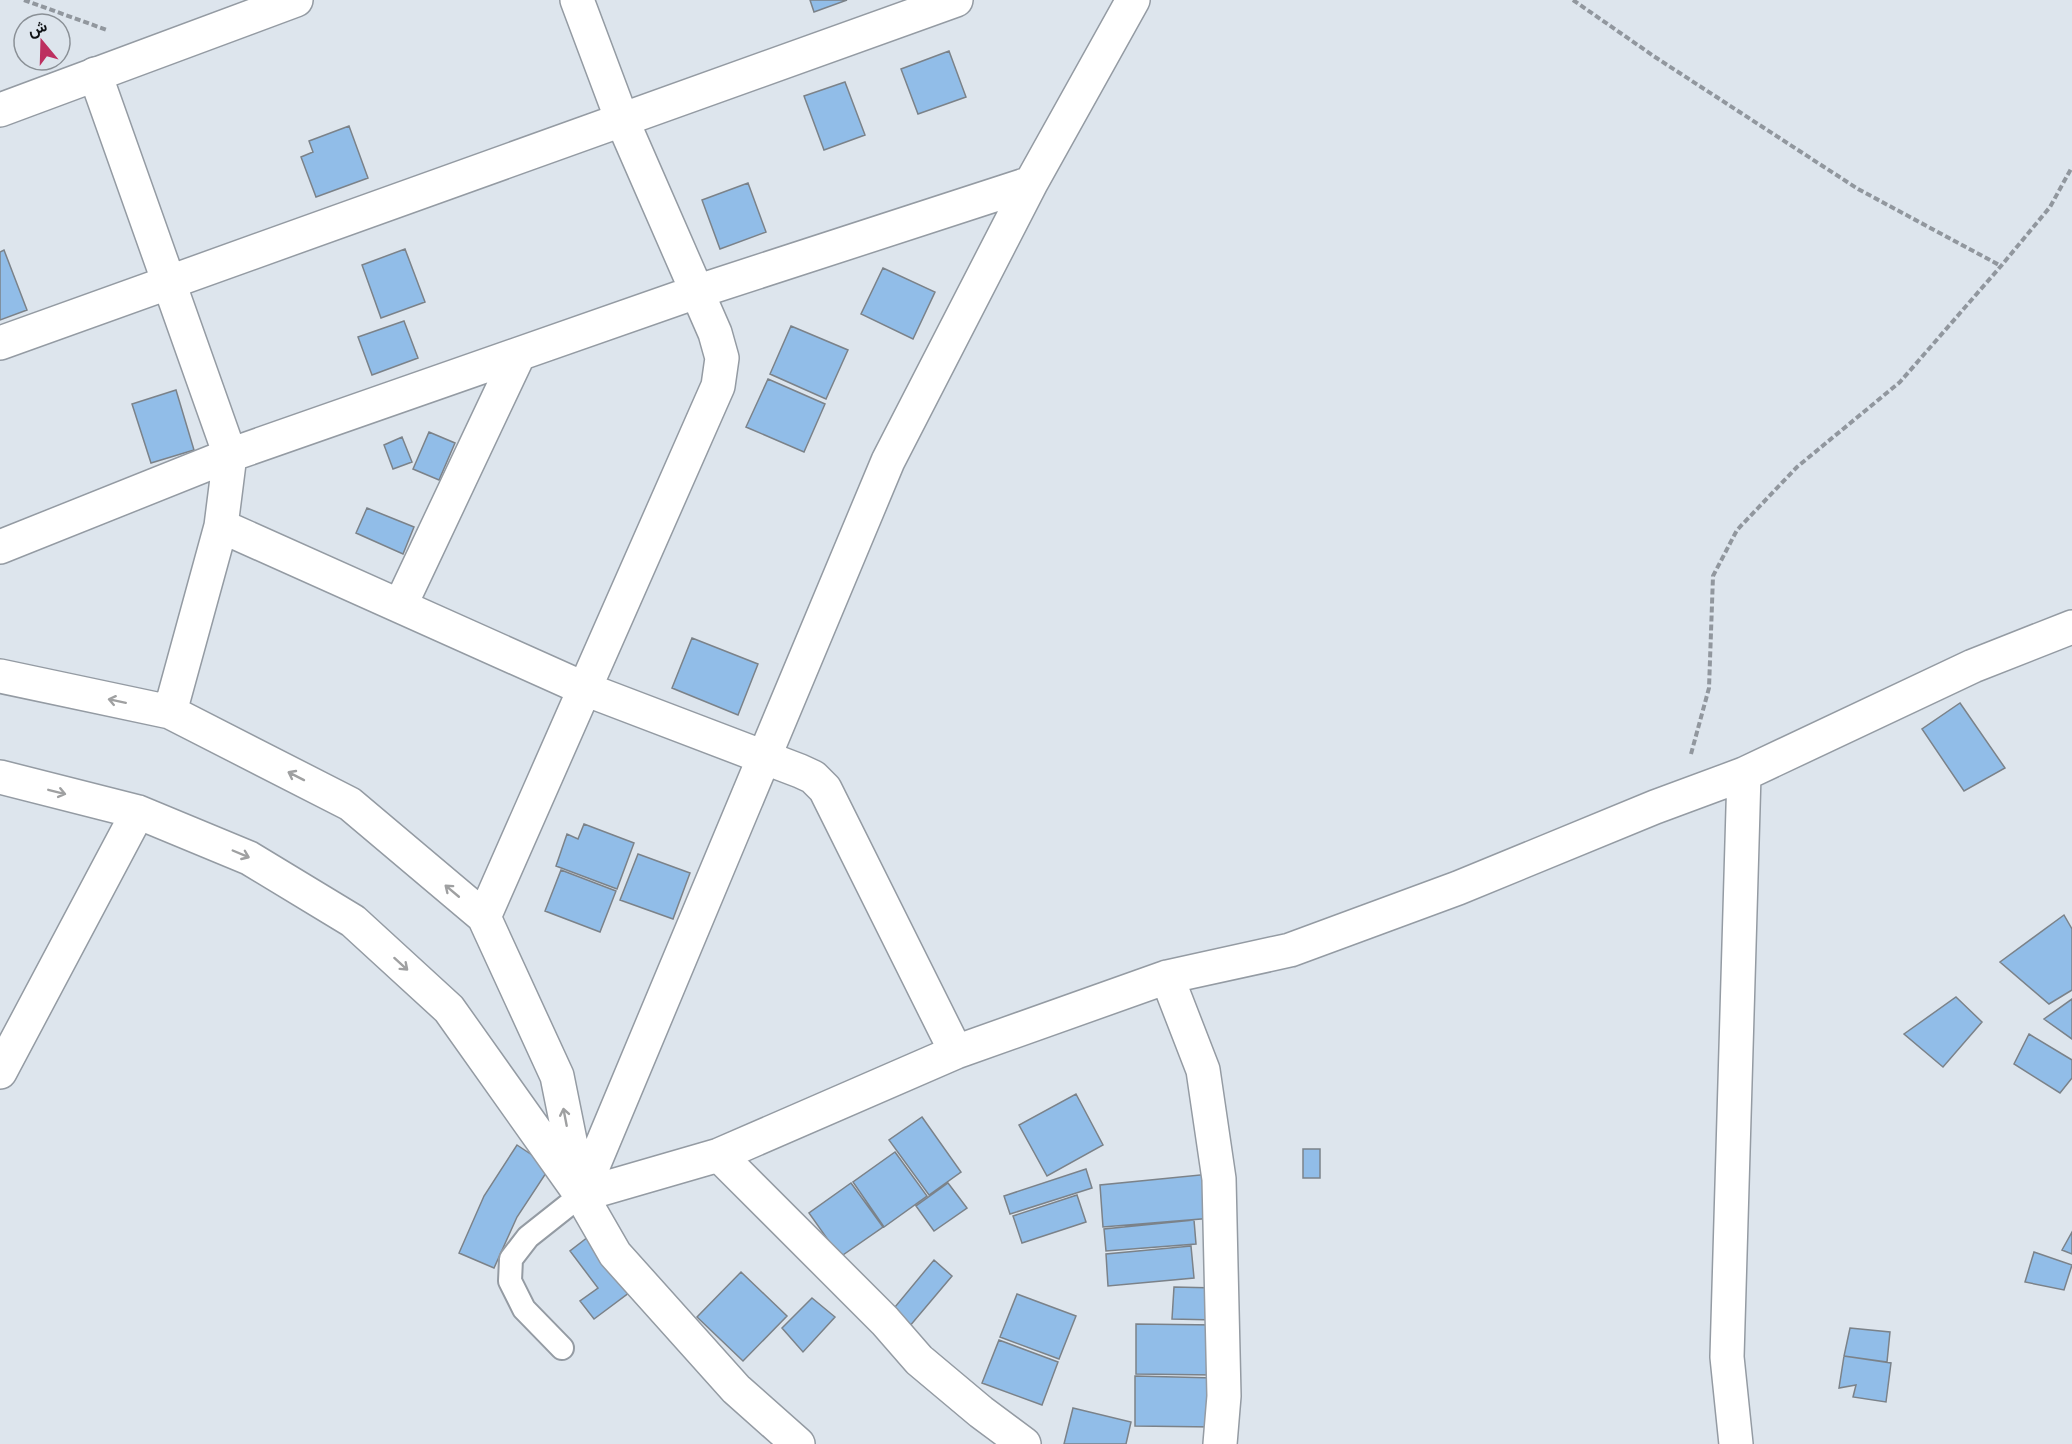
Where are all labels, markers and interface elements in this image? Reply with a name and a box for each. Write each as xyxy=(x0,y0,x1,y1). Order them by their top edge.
north arrow xyxy=(12,12,72,72)
text: ش xyxy=(25,16,49,40)
one-way arrow xyxy=(108,695,128,706)
one-way arrow xyxy=(287,770,305,782)
one-way arrow xyxy=(47,786,66,798)
one-way arrow xyxy=(231,849,250,860)
one-way arrow xyxy=(445,884,461,897)
one-way arrow xyxy=(393,957,408,971)
one-way arrow xyxy=(559,1108,570,1127)

